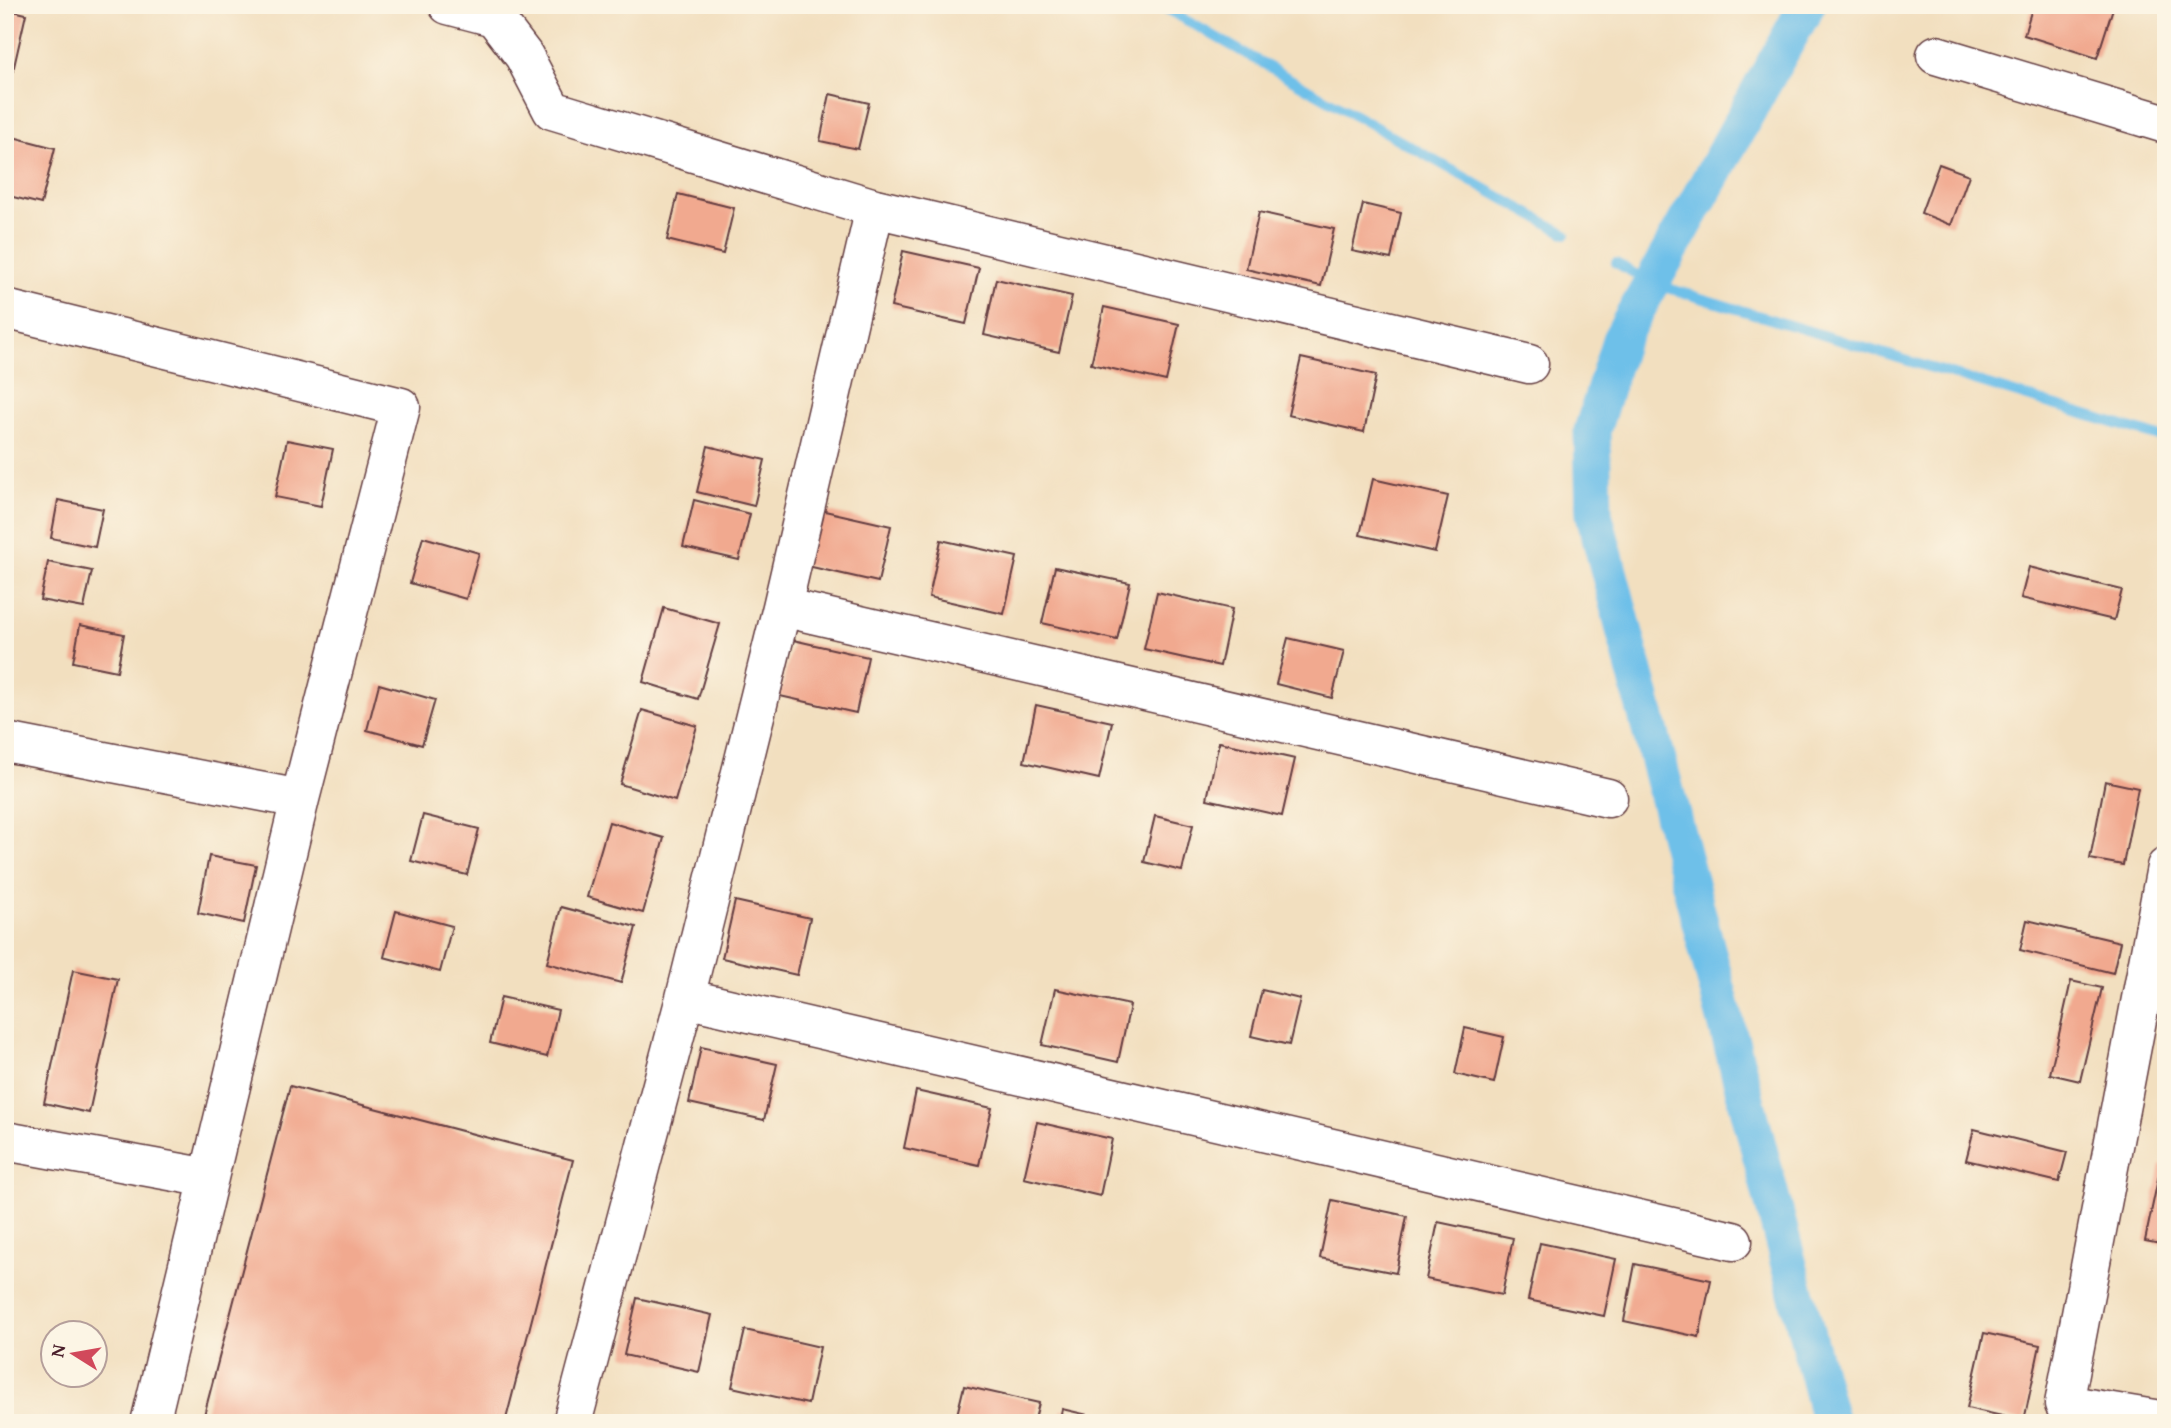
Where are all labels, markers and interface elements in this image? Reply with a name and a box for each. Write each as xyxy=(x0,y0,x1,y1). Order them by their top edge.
north arrow xyxy=(38,1320,108,1390)
text: N xyxy=(42,1342,72,1360)

